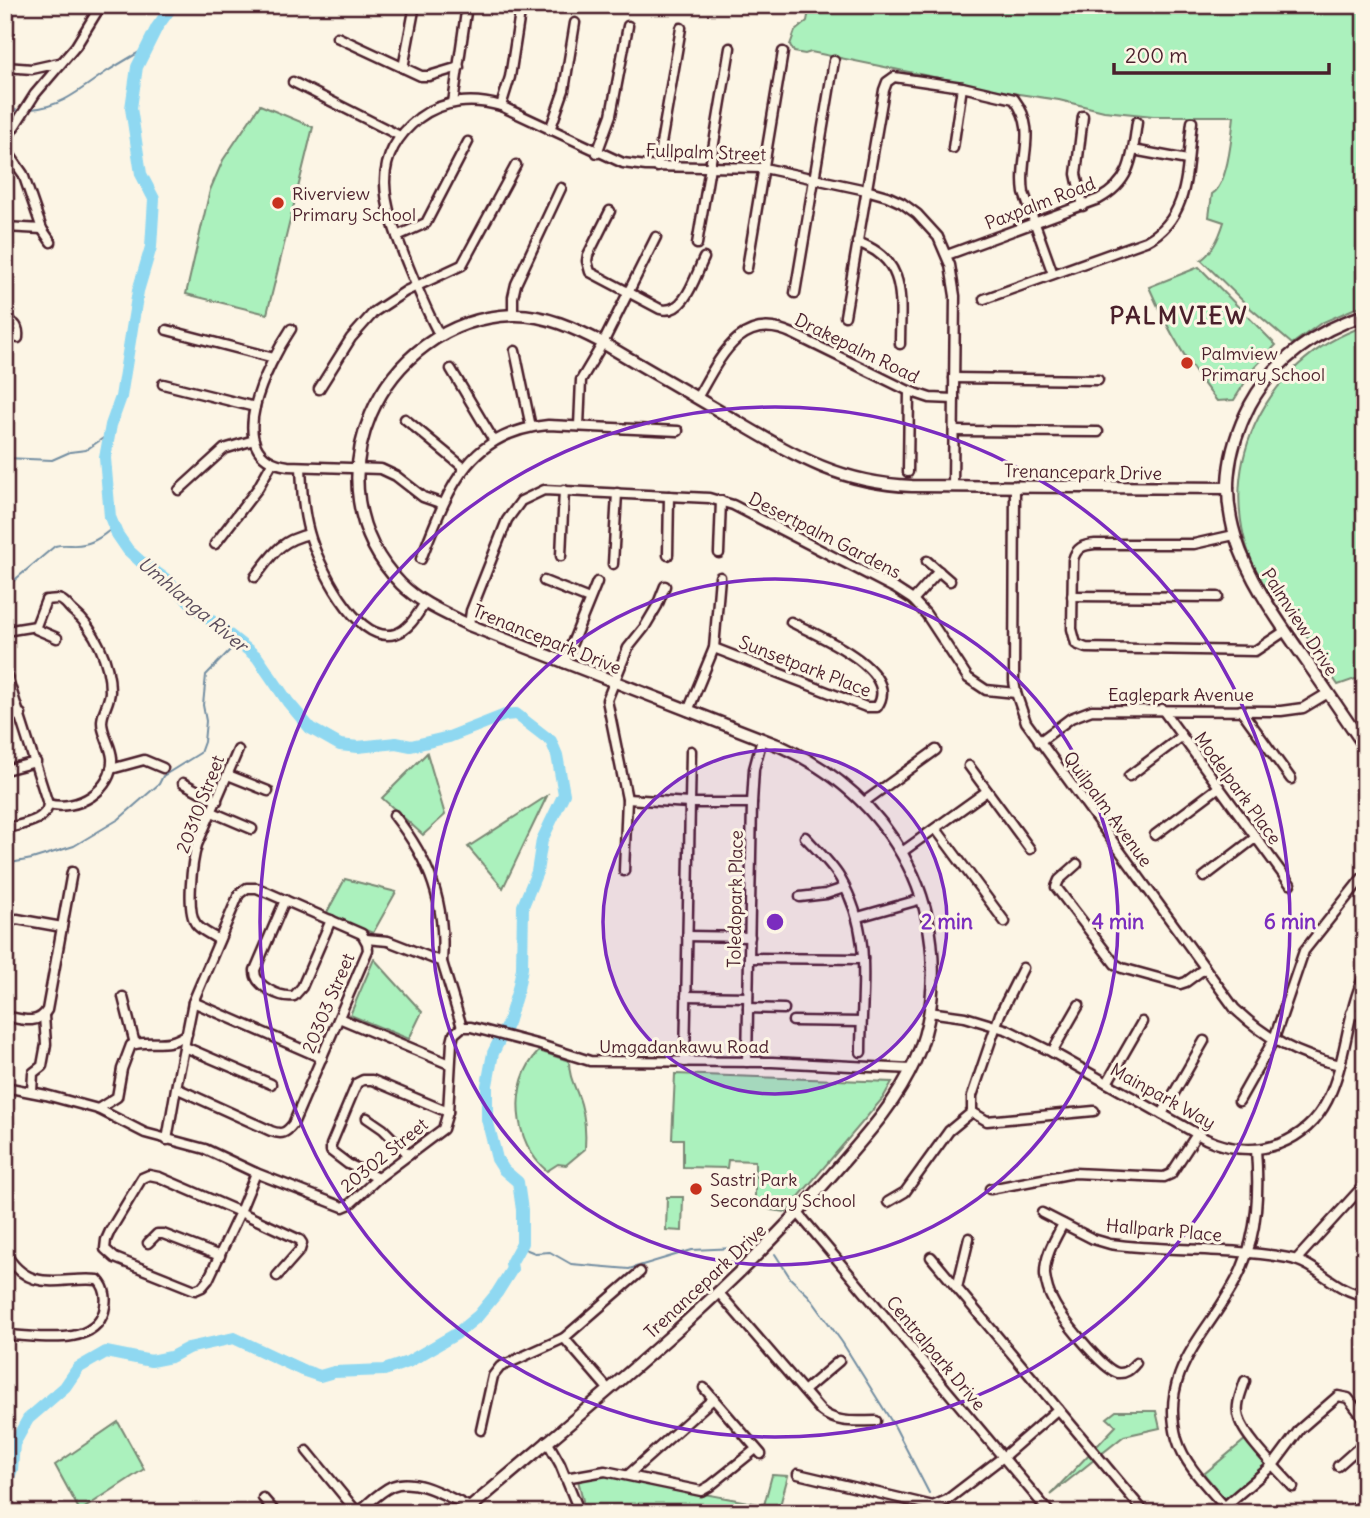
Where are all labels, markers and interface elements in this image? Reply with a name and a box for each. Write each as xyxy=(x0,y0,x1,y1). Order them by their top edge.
scale bar xyxy=(1114,32,1330,76)
text: 200 m xyxy=(1125,42,1188,69)
street label: Fullpalm Street xyxy=(645,138,767,166)
street label: Paxpalm Road xyxy=(982,171,1099,235)
place label: Riverview Primary School xyxy=(292,182,416,226)
marker: Riverview Primary School xyxy=(270,195,286,211)
district label: PALMVIEW xyxy=(1109,300,1249,330)
street label: Drakepalm Road xyxy=(791,308,923,388)
place label: Palmview Primary School xyxy=(1201,342,1325,386)
marker: Palmview Primary School xyxy=(1179,355,1195,371)
street label: Trenancepark Drive xyxy=(1004,459,1162,485)
street label: Desertpalm Gardens xyxy=(745,487,905,583)
water label: Umhlanga River xyxy=(133,551,255,658)
street label: Palmview Drive xyxy=(1257,564,1343,680)
street label: Trenancepark Drive xyxy=(469,599,625,679)
street label: Sunsetpark Place xyxy=(736,630,874,702)
street label: Eaglepark Avenue xyxy=(1108,683,1254,706)
street label: Modelpark Place xyxy=(1189,727,1287,849)
street label: Quilpalm Avenue xyxy=(1058,747,1158,871)
street label: 20310 Street xyxy=(171,752,229,856)
street label: Toledopark Place xyxy=(722,830,748,968)
text: 2 min xyxy=(921,908,973,935)
text: 4 min xyxy=(1092,908,1144,935)
text: 6 min xyxy=(1264,908,1316,935)
centre of rings xyxy=(763,910,787,934)
street label: 20303 Street xyxy=(297,950,359,1056)
street label: Umgadankawu Road xyxy=(599,1035,769,1058)
street label: Mainpark Way xyxy=(1106,1058,1220,1134)
street label: 20302 Street xyxy=(336,1113,432,1197)
place label: Sastri Park Secondary School xyxy=(710,1168,856,1212)
marker: Sastri Park Secondary School xyxy=(688,1181,704,1197)
street label: Hallpark Place xyxy=(1105,1213,1223,1247)
street label: Trenancepark Drive xyxy=(639,1219,771,1343)
street label: Centralpark Drive xyxy=(881,1291,991,1415)

